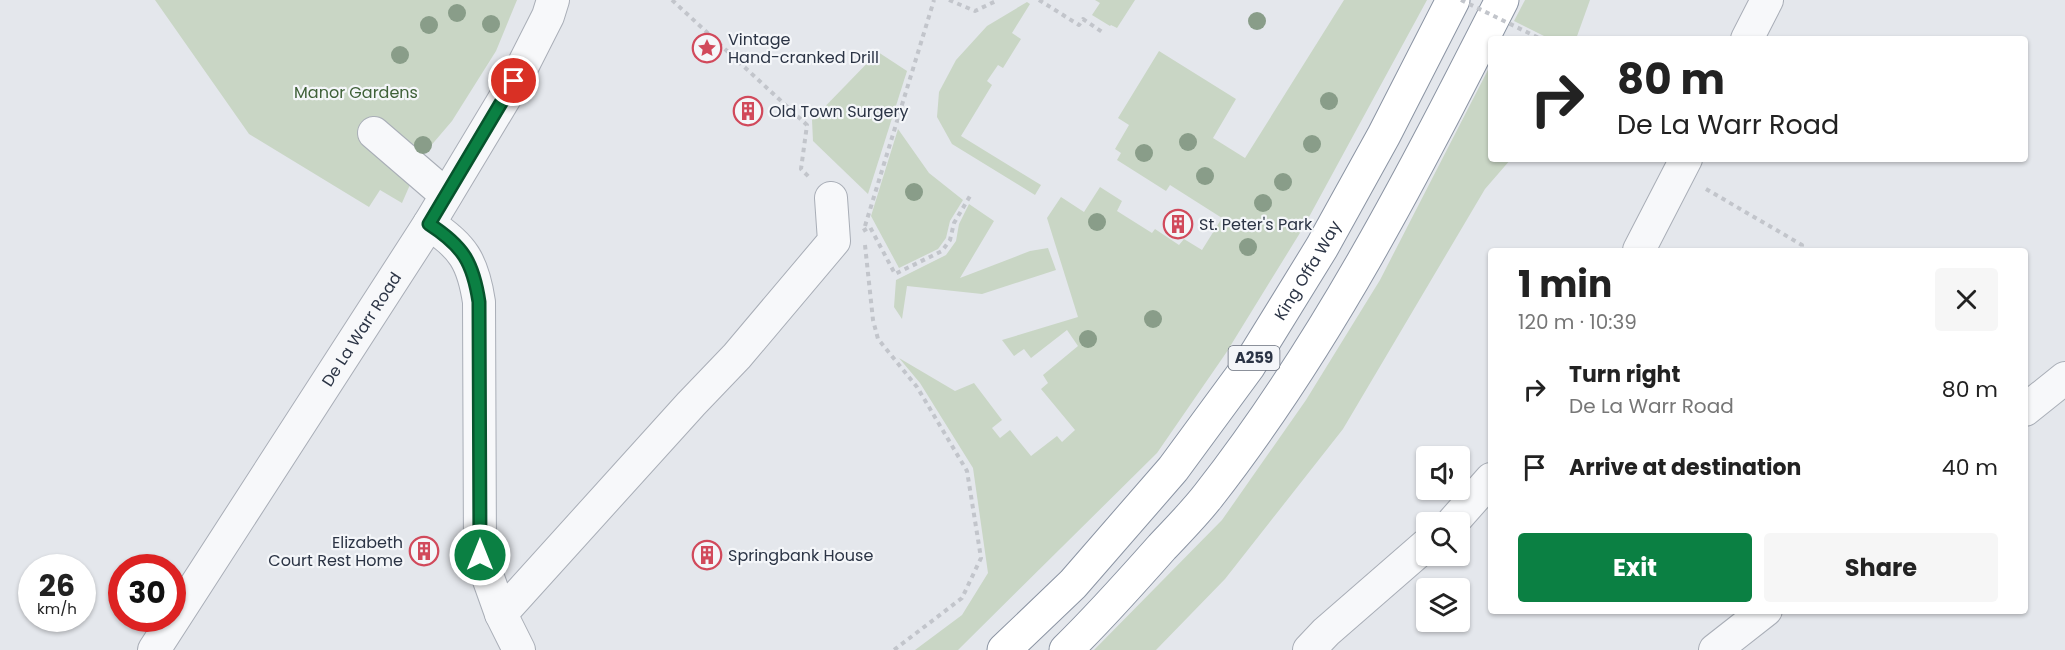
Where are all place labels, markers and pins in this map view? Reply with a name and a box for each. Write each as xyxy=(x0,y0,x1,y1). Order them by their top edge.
place label: Vintage Hand-cranked Drill xyxy=(728,28,879,69)
place icon: Vintage Hand-cranked Drill xyxy=(691,32,723,64)
pin xyxy=(488,55,539,106)
building icon: Old Town Surgery xyxy=(732,95,764,127)
place label: Old Town Surgery xyxy=(769,100,908,123)
building icon: St. Peter's Park xyxy=(1162,208,1194,240)
place label: St. Peter's Park xyxy=(1199,213,1313,236)
place label: Elizabeth Court Rest Home xyxy=(268,531,403,572)
building icon: Elizabeth Court Rest Home xyxy=(408,535,440,567)
building icon: Springbank House xyxy=(691,539,723,571)
place label: Springbank House xyxy=(728,544,873,567)

